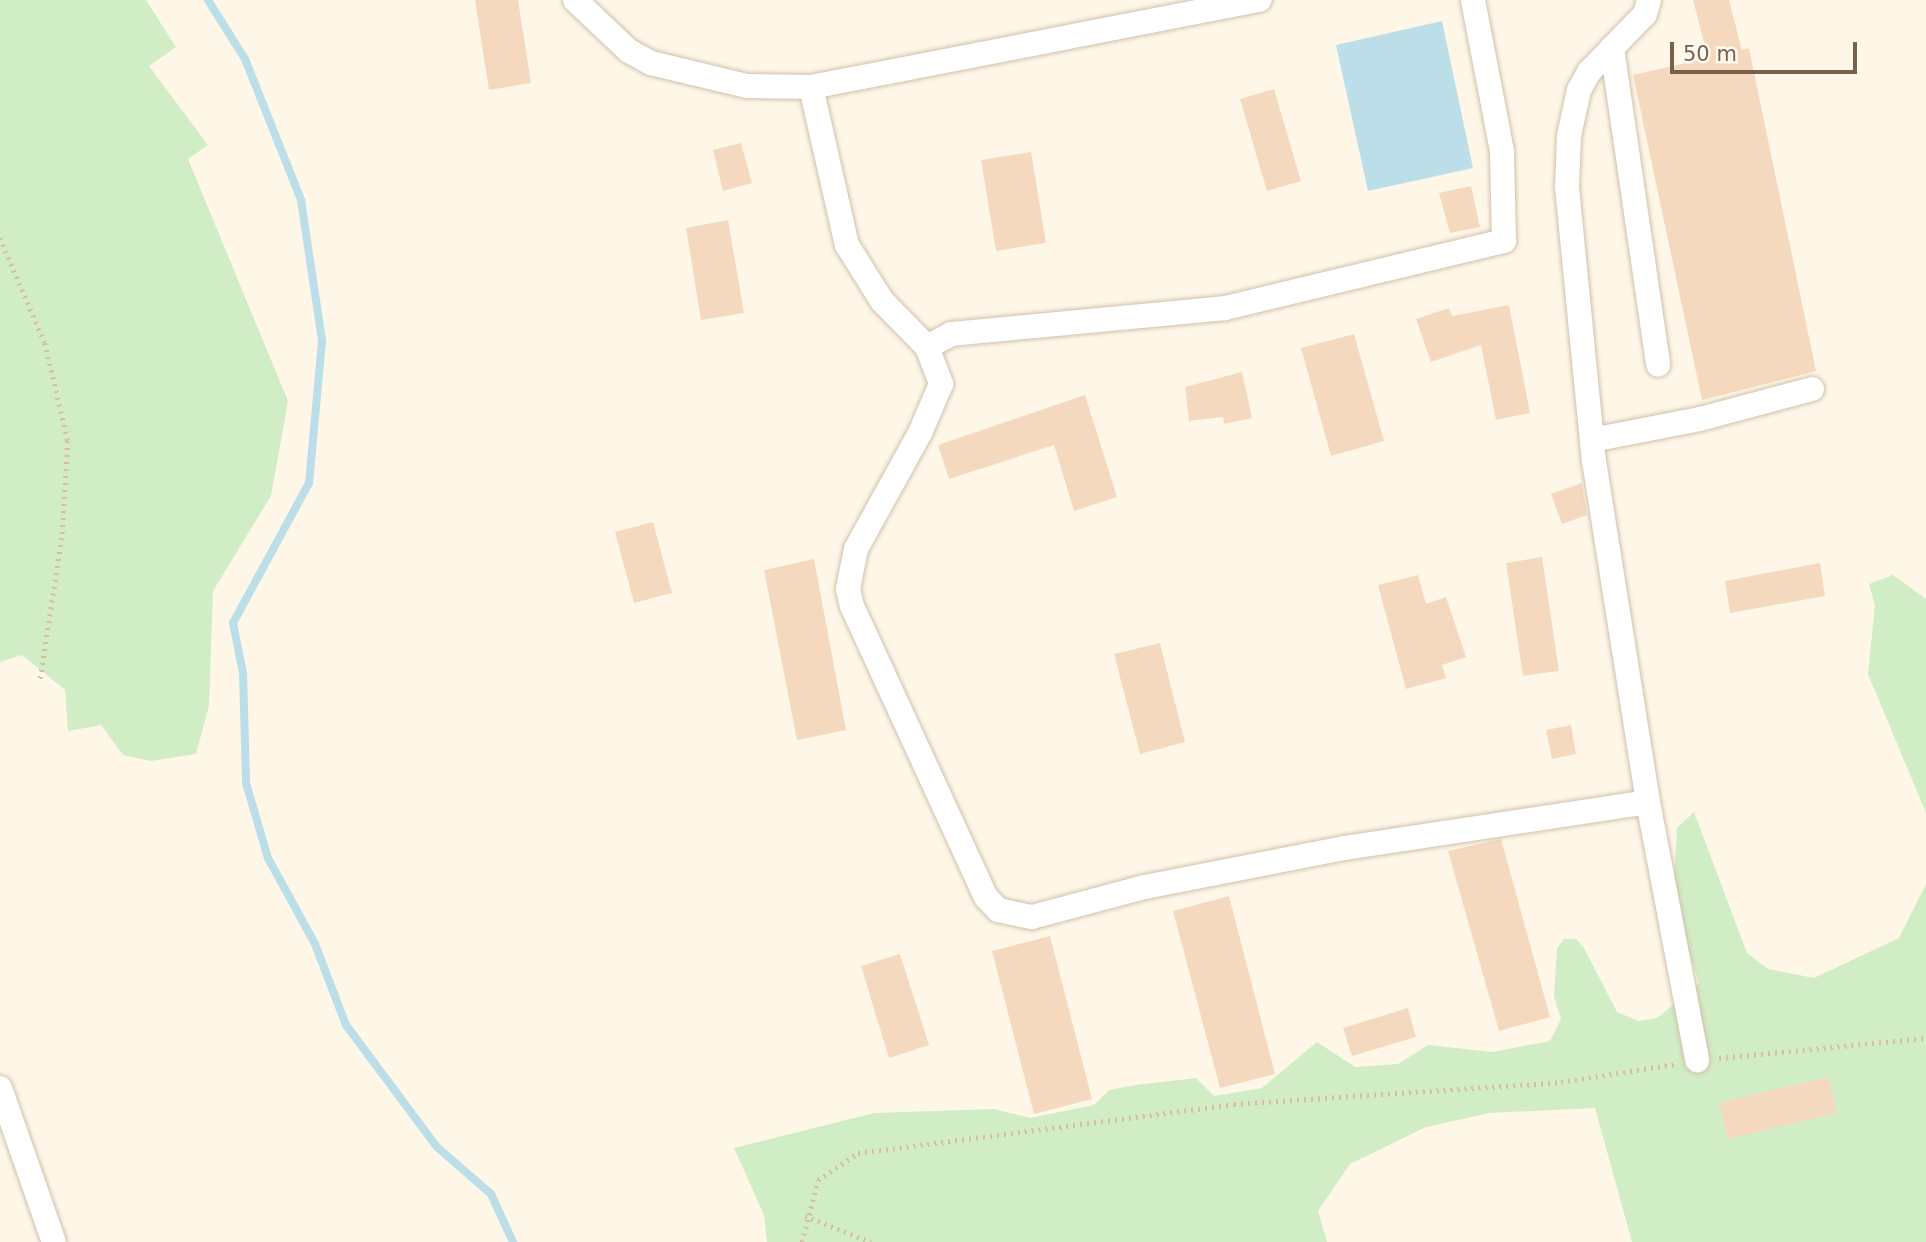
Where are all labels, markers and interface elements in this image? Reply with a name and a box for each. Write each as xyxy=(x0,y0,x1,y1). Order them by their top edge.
scale bar xyxy=(1674,28,1861,72)
text: 50 m xyxy=(1683,42,1737,66)

